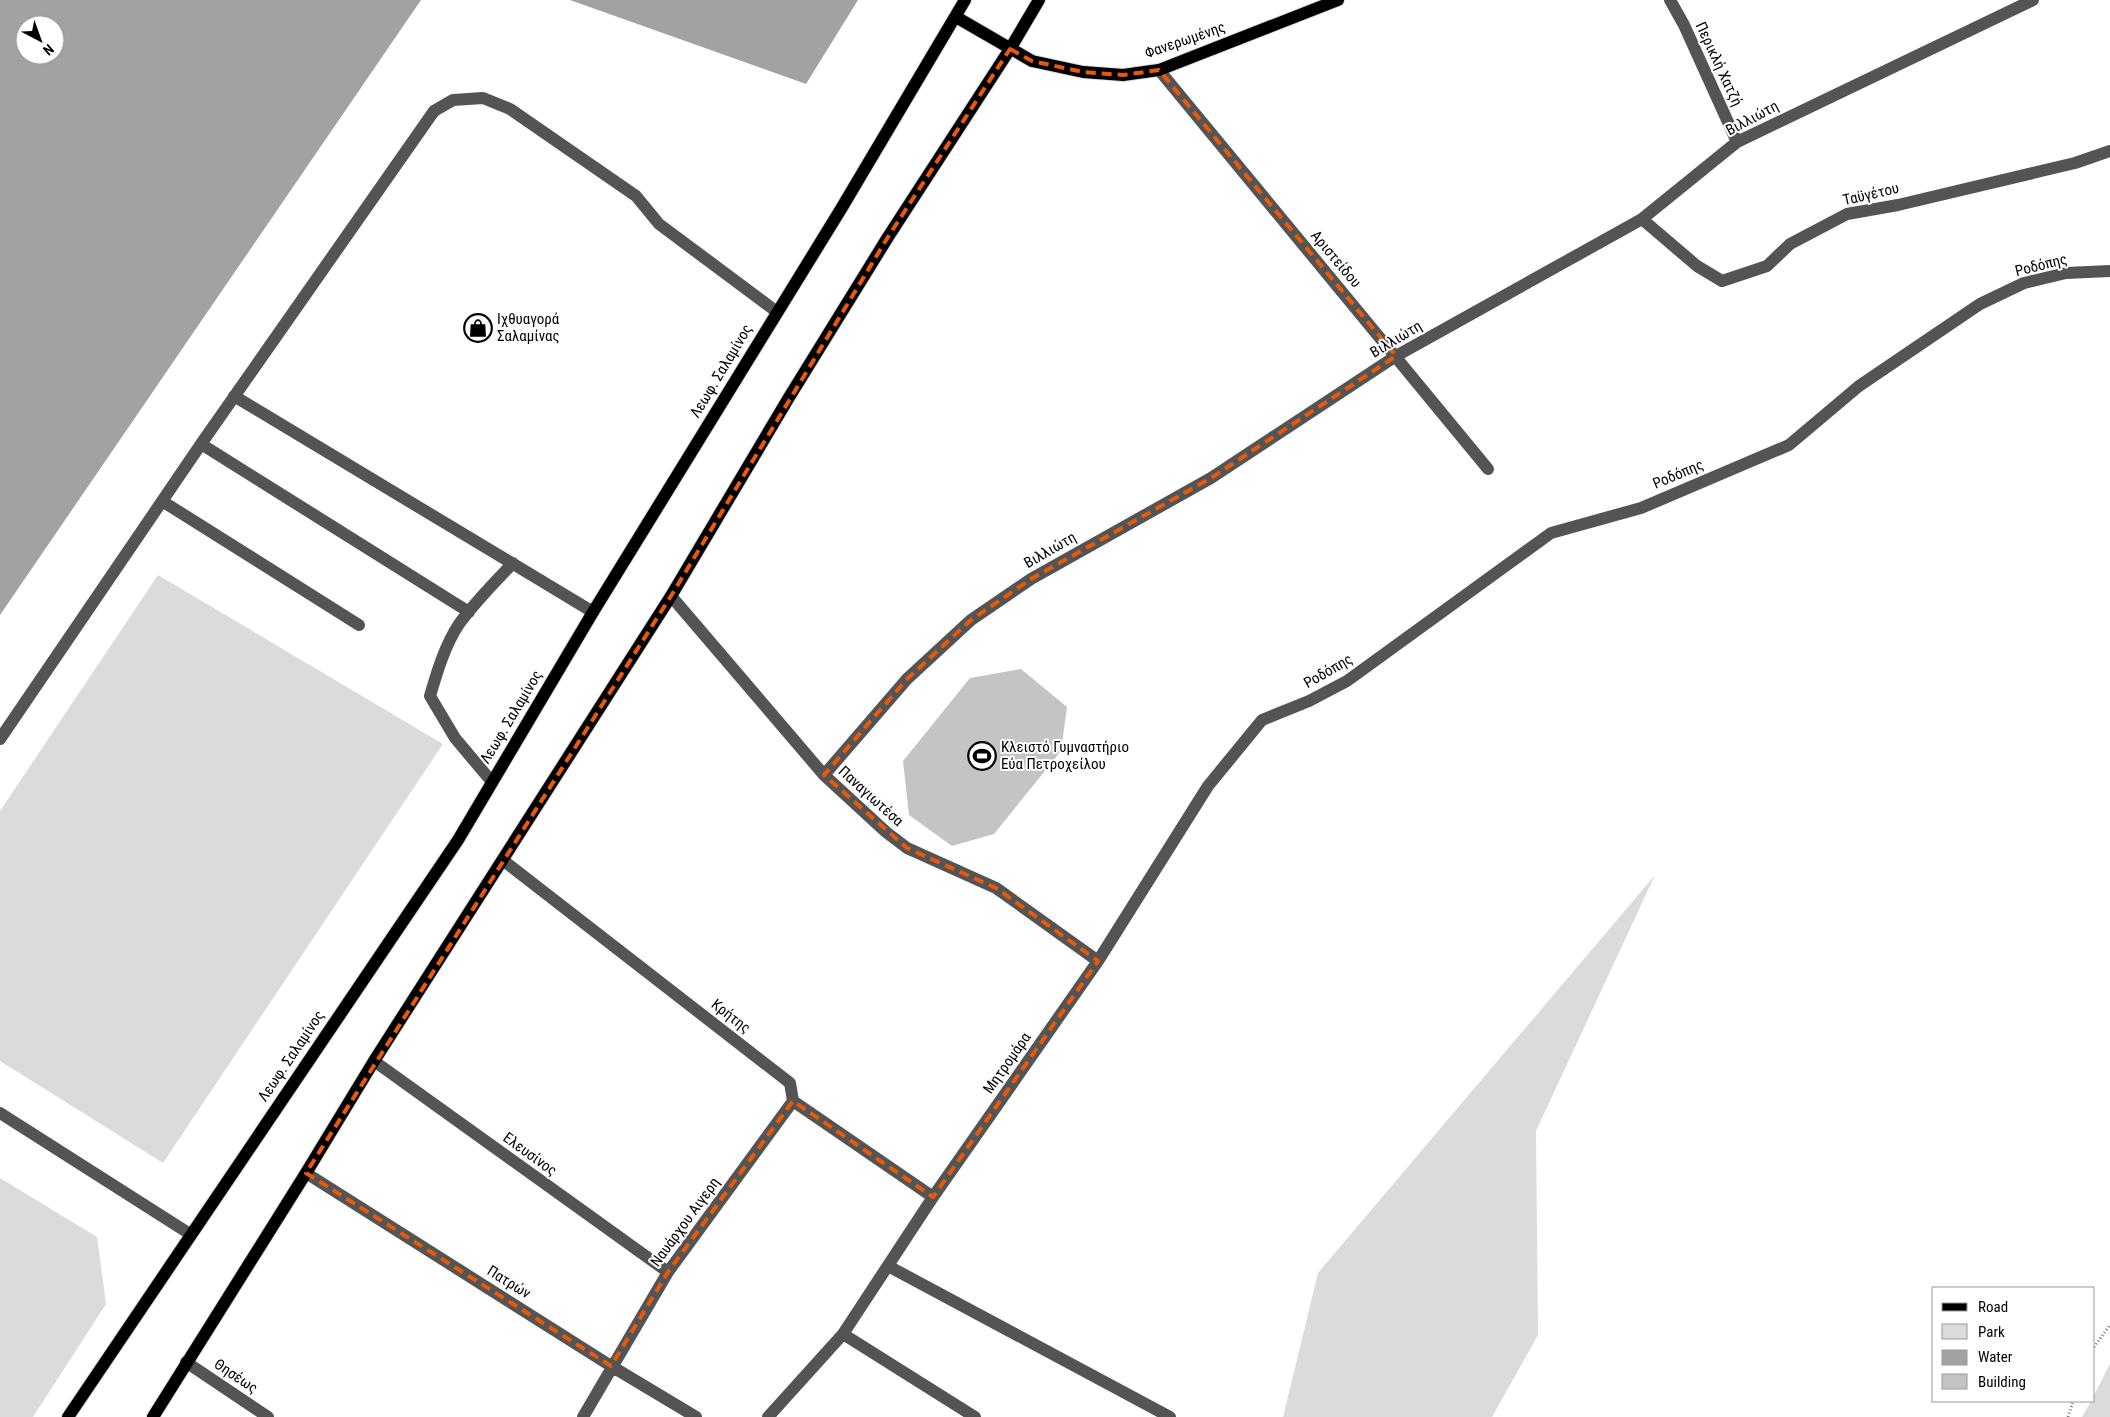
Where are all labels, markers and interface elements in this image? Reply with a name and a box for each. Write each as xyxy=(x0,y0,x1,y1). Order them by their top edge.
north arrow xyxy=(15,15,65,65)
street label: Φανερωμένης xyxy=(1142,18,1228,62)
street label: Περικλή Χατζή xyxy=(1692,19,1746,109)
text: N xyxy=(40,41,57,59)
street label: Βιλλιώτη xyxy=(1723,97,1781,139)
street label: Ταϋγέτου xyxy=(1841,179,1901,209)
street label: Αριστείδου xyxy=(1307,227,1365,291)
street label: Ροδόπης xyxy=(2013,250,2069,280)
place label: Ιχθυαγορά Σαλαμίνας xyxy=(497,310,560,345)
shop icon: Ιχθυαγορά Σαλαμίνας xyxy=(463,313,493,343)
street label: Βιλλιώτη xyxy=(1367,317,1425,361)
street label: Λεωφ. Σαλαμίνος xyxy=(686,321,756,421)
street label: Ροδόπης xyxy=(1650,455,1706,493)
street label: Βιλλιώτη xyxy=(1021,528,1079,572)
street label: Ροδόπης xyxy=(1300,650,1356,692)
street label: Λεωφ. Σαλαμίνος xyxy=(476,667,546,767)
place label: Κλειστό Γυμναστήριο Εύα Πετροχείλου xyxy=(1001,738,1129,773)
sports icon: Κλειστό Γυμναστήριο Εύα Πετροχείλου xyxy=(967,741,997,771)
street label: Παναγιωτέσα xyxy=(835,762,908,830)
street label: Κρήτης xyxy=(708,995,754,1037)
street label: Λεωφ. Σαλαμίνος xyxy=(254,1007,328,1105)
street label: Μητρομάρα xyxy=(979,1028,1035,1097)
street label: Ελευσίνος xyxy=(500,1129,560,1179)
street label: Ναυάρχου Αιγερη xyxy=(647,1174,723,1270)
street label: Πατρών xyxy=(484,1262,535,1303)
legend xyxy=(1932,1287,2095,1402)
text: Road xyxy=(1978,1298,2008,1316)
text: Park xyxy=(1978,1323,2005,1341)
text: Water xyxy=(1978,1348,2013,1366)
street label: Θησέως xyxy=(211,1355,261,1397)
text: Building xyxy=(1978,1373,2026,1391)

